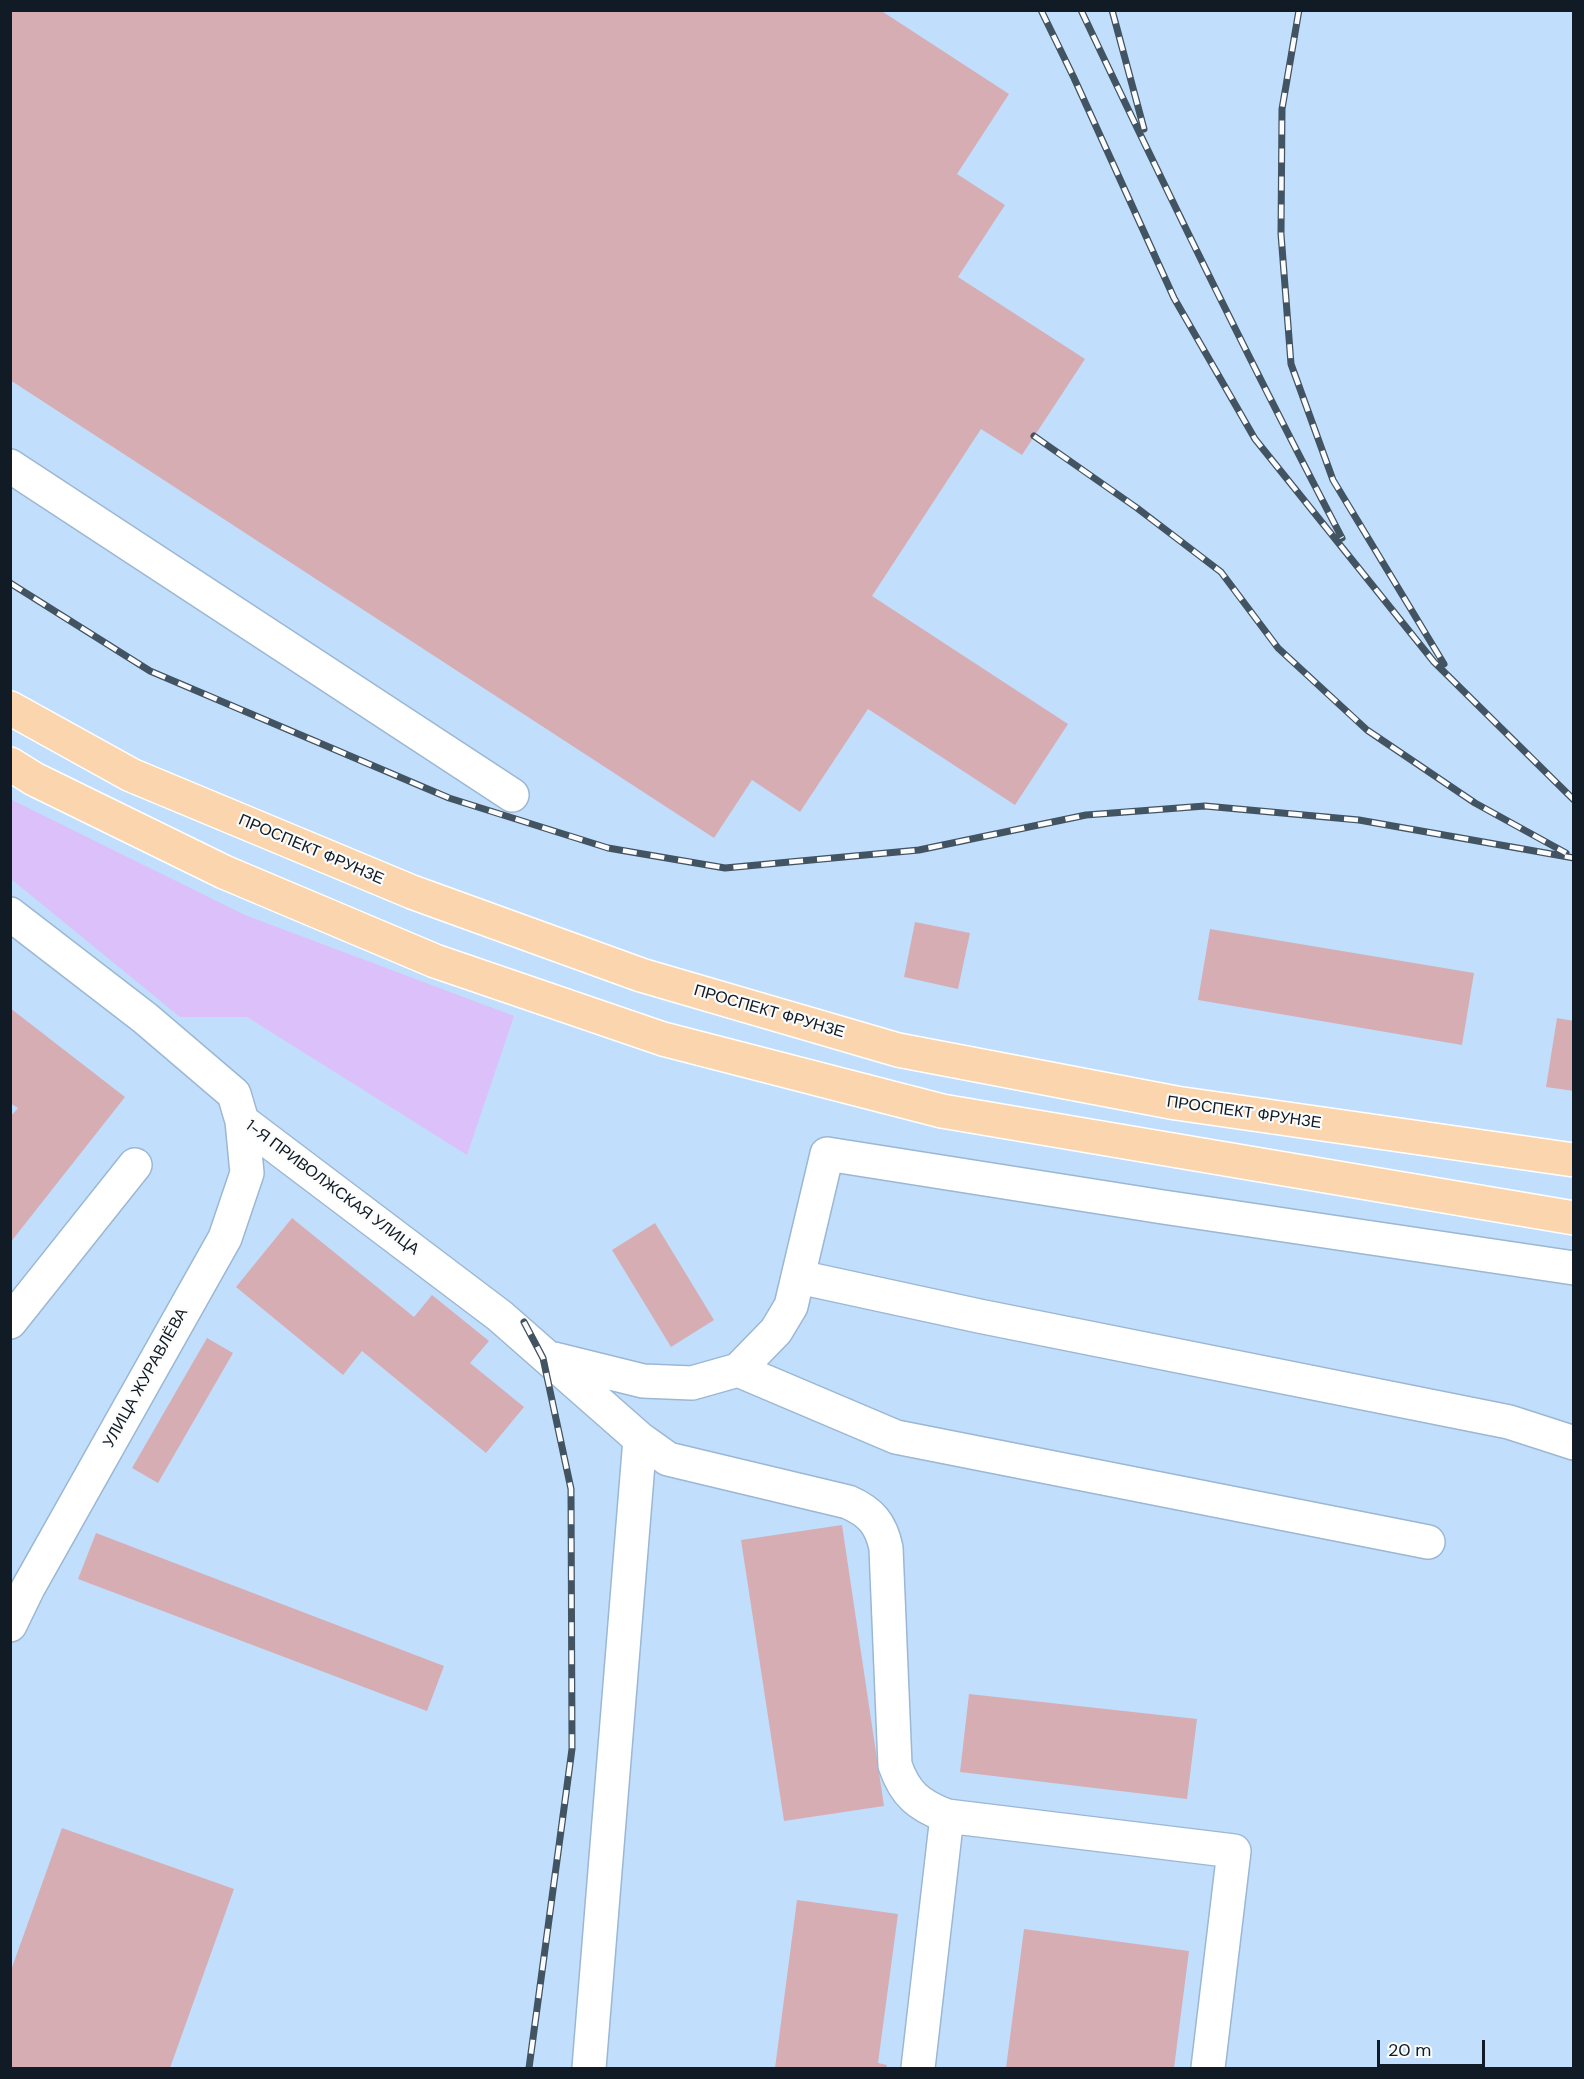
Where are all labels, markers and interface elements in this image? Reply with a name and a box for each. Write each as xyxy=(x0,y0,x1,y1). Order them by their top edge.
street label: ПРОСПЕКТ ФРУНЗЕ xyxy=(236,811,386,889)
street label: ПРОСПЕКТ ФРУНЗЕ xyxy=(691,981,847,1043)
street label: ПРОСПЕКТ ФРУНЗЕ xyxy=(1165,1093,1323,1133)
street label: 1-Я ПРИВОЛЖСКАЯ УЛИЦА xyxy=(242,1117,422,1259)
street label: УЛИЦА ЖУРАВЛЁВА xyxy=(100,1305,192,1451)
scale bar xyxy=(1380,2028,1488,2066)
text: 20 m xyxy=(1388,2038,1431,2062)

